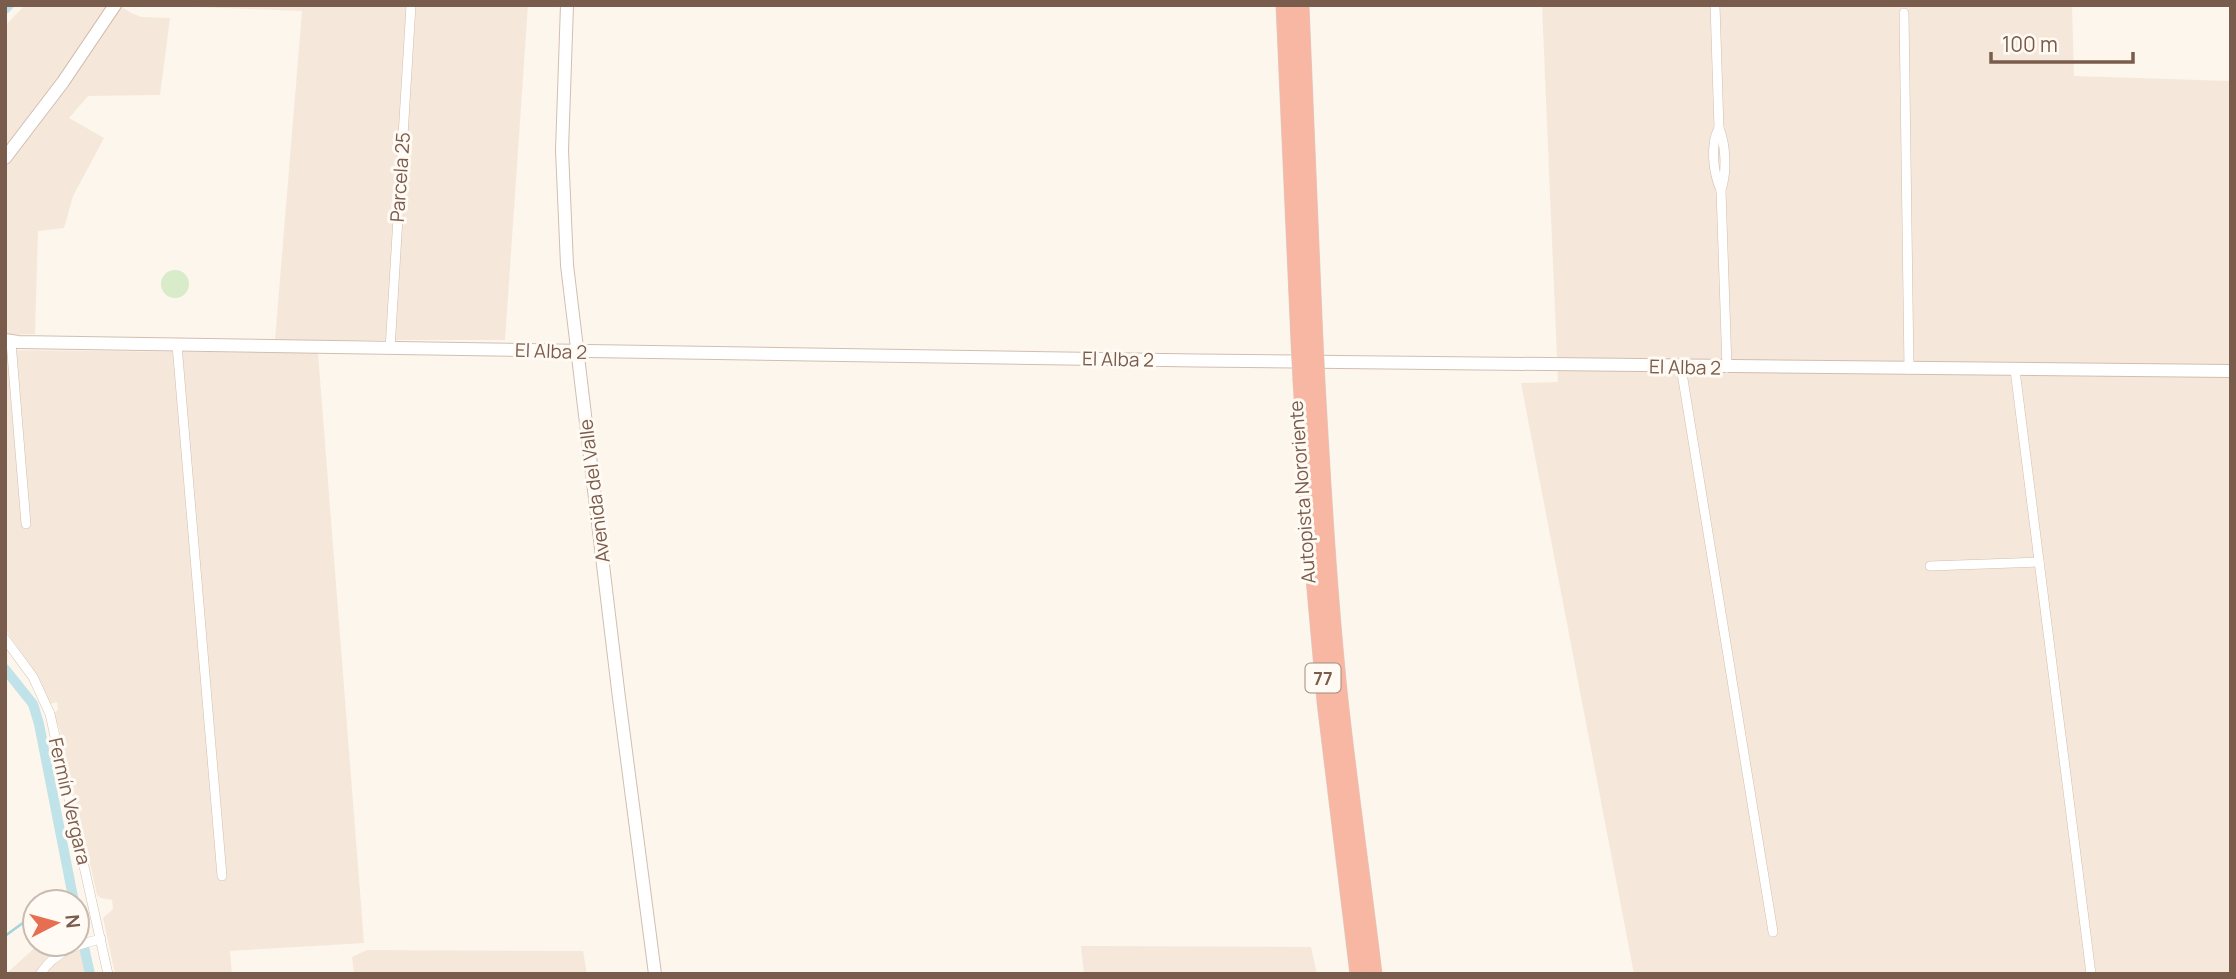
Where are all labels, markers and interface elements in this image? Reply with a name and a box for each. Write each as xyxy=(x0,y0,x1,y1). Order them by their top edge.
scale bar xyxy=(1991,21,2133,65)
text: 100 m xyxy=(2002,30,2058,58)
street label: Parcela 25 xyxy=(384,131,416,223)
street label: El Alba 2 xyxy=(515,337,587,365)
street label: El Alba 2 xyxy=(1082,345,1154,373)
street label: El Alba 2 xyxy=(1649,353,1721,381)
street label: Autopista Nororiente xyxy=(1283,400,1321,584)
street label: Avenida del Valle xyxy=(572,418,616,564)
road number: 77 xyxy=(1306,664,1340,692)
street label: Fermín Vergara xyxy=(43,735,97,867)
north arrow xyxy=(21,888,91,958)
text: N xyxy=(59,913,87,929)

